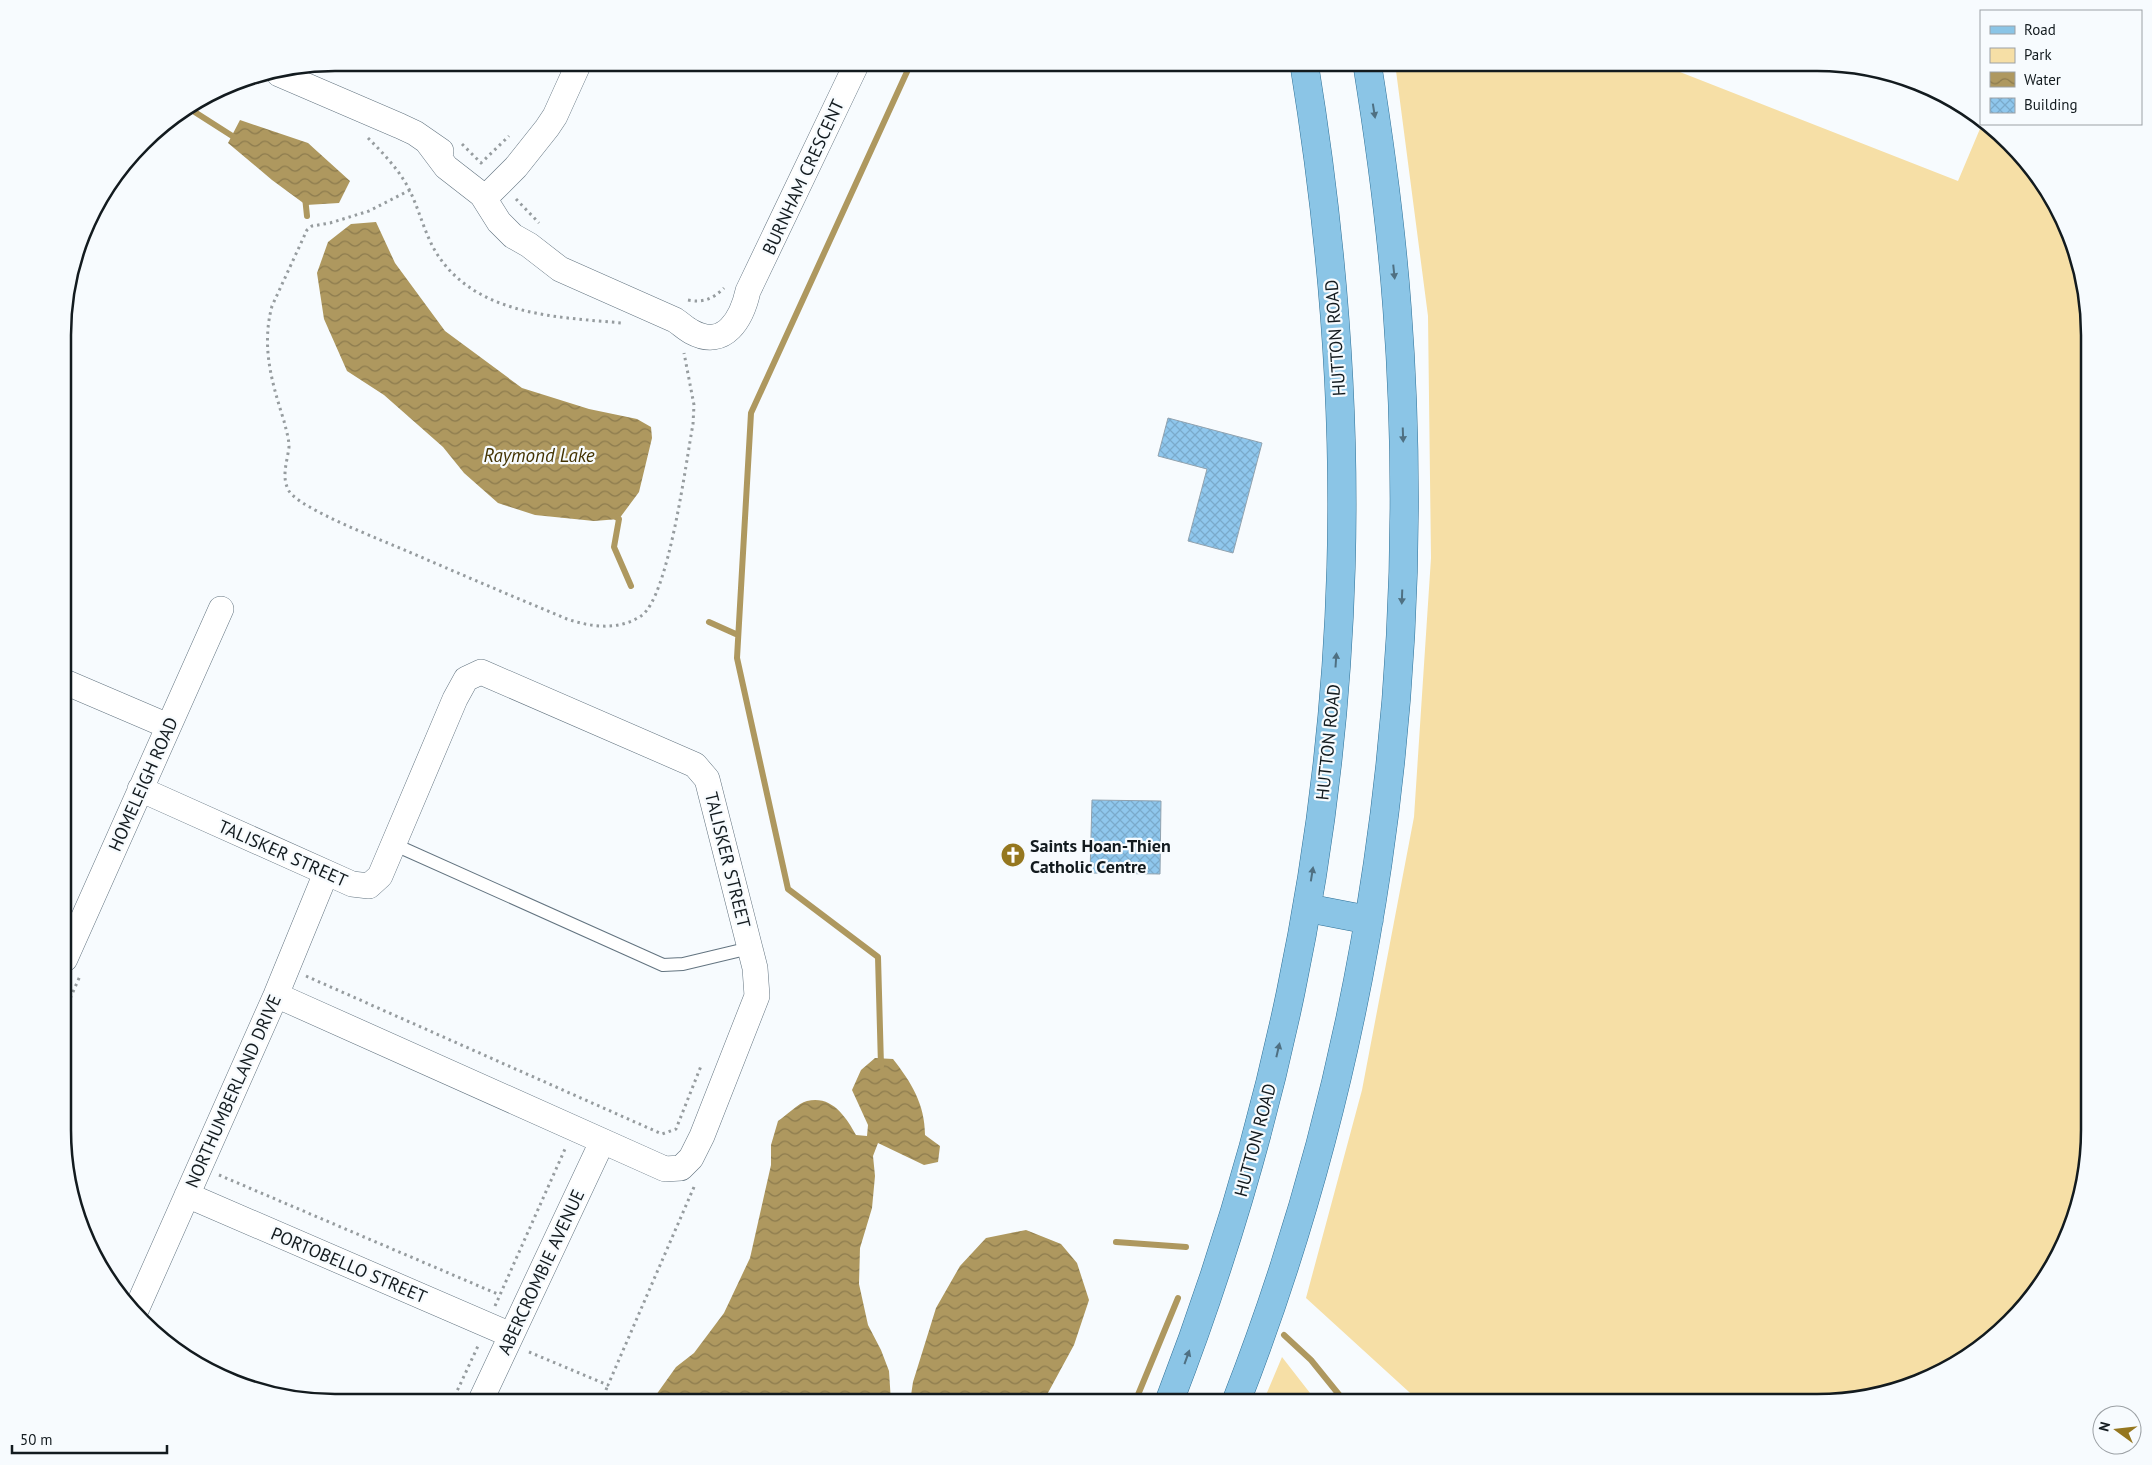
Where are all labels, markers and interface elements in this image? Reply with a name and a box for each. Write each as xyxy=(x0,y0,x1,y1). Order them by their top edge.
legend xyxy=(1980,10,2142,125)
text: Road xyxy=(2024,20,2056,39)
text: Park xyxy=(2024,45,2052,64)
text: Water xyxy=(2024,70,2061,89)
text: Building xyxy=(2024,95,2078,114)
street label: BURNHAM CRESCENT xyxy=(757,96,849,258)
one-way arrow xyxy=(1371,103,1379,119)
one-way arrow xyxy=(1390,265,1398,281)
street label: HUTTON ROAD xyxy=(1319,279,1351,397)
one-way arrow xyxy=(1399,427,1407,443)
water label: Raymond Lake xyxy=(484,443,595,467)
one-way arrow xyxy=(1397,589,1405,605)
one-way arrow xyxy=(1332,652,1340,668)
street label: HUTTON ROAD xyxy=(1310,683,1346,801)
street label: HOMELEIGH ROAD xyxy=(103,713,183,855)
street label: TALISKER STREET xyxy=(700,790,756,930)
street label: TALISKER STREET xyxy=(215,814,351,892)
place label: Saints Hoan-Thien Catholic Centre xyxy=(1030,834,1171,878)
church icon: Saints Hoan-Thien Catholic Centre xyxy=(1000,842,1026,868)
one-way arrow xyxy=(1309,865,1317,881)
street label: NORTHUMBERLAND DRIVE xyxy=(180,991,286,1191)
one-way arrow xyxy=(1274,1043,1282,1058)
street label: HUTTON ROAD xyxy=(1229,1081,1281,1199)
street label: ABERCROMBIE AVENUE xyxy=(493,1186,589,1358)
street label: PORTOBELLO STREET xyxy=(267,1222,431,1308)
one-way arrow xyxy=(1183,1350,1191,1364)
north arrow xyxy=(2092,1405,2142,1455)
text: N xyxy=(2095,1420,2114,1433)
scale bar xyxy=(12,1422,168,1454)
text: 50 m xyxy=(20,1430,53,1449)

